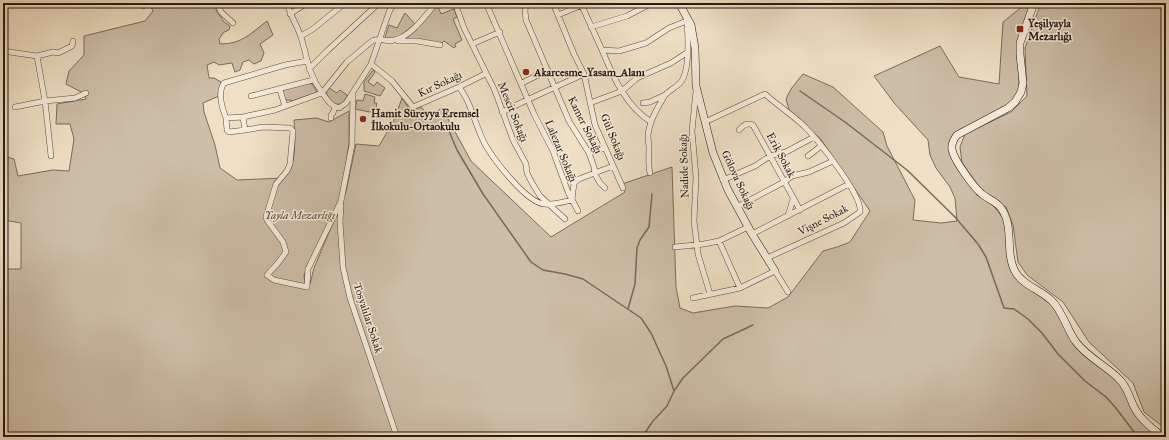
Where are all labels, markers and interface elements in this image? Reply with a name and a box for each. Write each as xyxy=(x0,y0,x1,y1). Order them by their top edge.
place label: Yeşilyayla Mezarlığı xyxy=(1027,17,1073,43)
marker: Yeşilyayla Mezarlığı xyxy=(1015,24,1025,34)
place label: Akarcesme_Yasam_Alanı xyxy=(533,66,646,79)
marker: Akarcesme_Yasam_Alanı xyxy=(521,67,531,77)
street label: Kır Sokağı xyxy=(416,68,464,100)
street label: Mescit Sokağı xyxy=(495,80,531,144)
street label: Kamer Sokağı xyxy=(565,94,605,156)
place label: Hamit Süreyya Eremsel İlkokulu-Ortaokulu xyxy=(371,107,480,133)
street label: Gül Sokağı xyxy=(598,112,628,162)
marker: Hamit Süreyya Eremsel İlkokulu-Ortaokulu xyxy=(358,114,368,124)
street label: Lalezar Sokağı xyxy=(542,118,580,184)
street label: Erik Sokak xyxy=(764,130,799,181)
street label: Nadide Sokağı xyxy=(676,134,692,198)
street label: Gölova Sokağı xyxy=(719,148,757,212)
street label: Vişne Sokak xyxy=(795,201,851,239)
park label: Yayla Mezarlığı xyxy=(265,209,335,222)
street label: Tosyalılar Sokak xyxy=(351,281,386,356)

